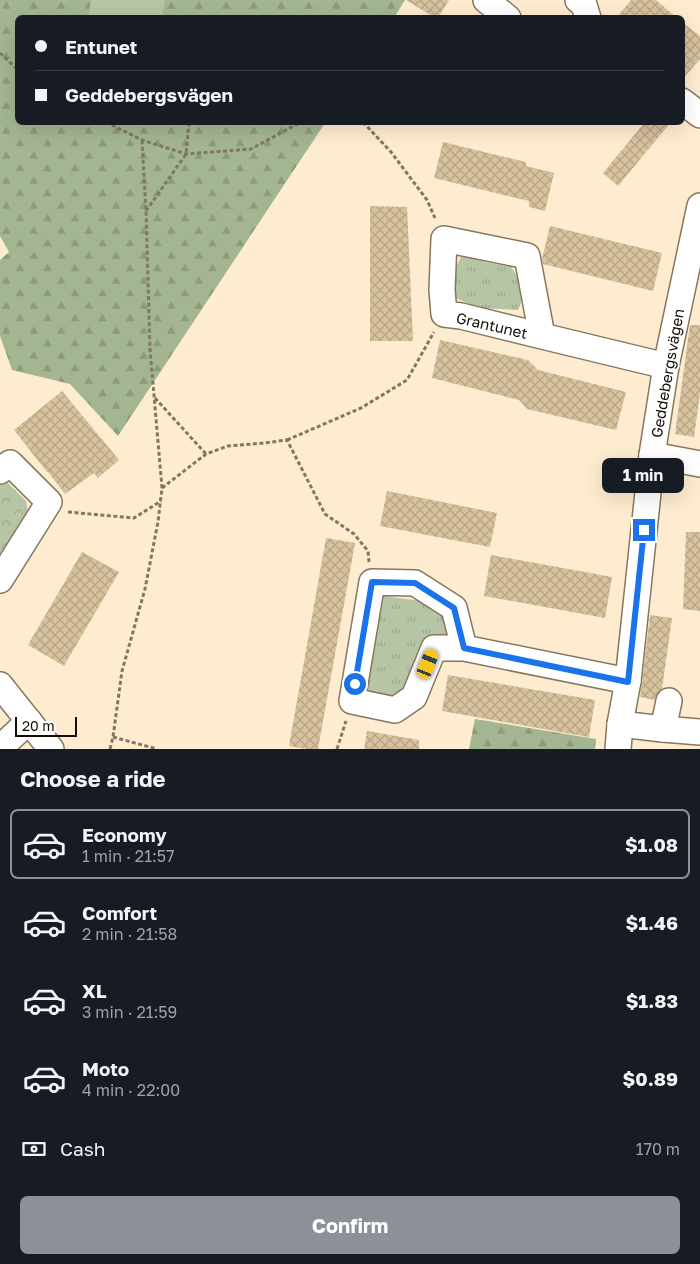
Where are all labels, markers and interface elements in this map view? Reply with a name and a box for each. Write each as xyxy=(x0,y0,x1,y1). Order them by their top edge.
text: Entunet xyxy=(65,35,137,58)
text: Geddebergsvägen xyxy=(65,83,233,106)
street label: Geddebergsvägen xyxy=(647,307,687,439)
street label: Grantunet xyxy=(454,308,530,342)
callout: 1 min xyxy=(603,458,685,492)
text: 1 min xyxy=(623,465,663,485)
route end xyxy=(633,519,655,541)
car xyxy=(415,647,440,681)
route start xyxy=(344,673,366,695)
scale bar xyxy=(15,714,78,737)
text: 20 m xyxy=(22,717,55,734)
text: Choose a ride xyxy=(20,765,166,792)
icon: car xyxy=(22,822,67,867)
text: Economy xyxy=(82,823,167,846)
text: $1.08 xyxy=(625,833,678,856)
text: 1 min · 21:57 xyxy=(82,846,174,866)
icon: car xyxy=(22,900,67,945)
text: Comfort xyxy=(82,901,157,924)
text: $1.46 xyxy=(625,911,678,934)
text: 2 min · 21:58 xyxy=(82,924,177,944)
icon: car xyxy=(22,978,67,1023)
text: XL xyxy=(82,979,107,1002)
text: $1.83 xyxy=(626,989,678,1012)
text: 3 min · 21:59 xyxy=(82,1002,177,1022)
icon: car xyxy=(22,1056,67,1101)
text: Moto xyxy=(82,1057,129,1080)
text: $0.89 xyxy=(623,1067,678,1090)
text: 4 min · 22:00 xyxy=(82,1080,180,1100)
icon: cash xyxy=(20,1135,48,1163)
text: Cash xyxy=(60,1137,105,1160)
text: 170 m xyxy=(636,1139,680,1159)
button: Confirm xyxy=(20,1196,680,1254)

